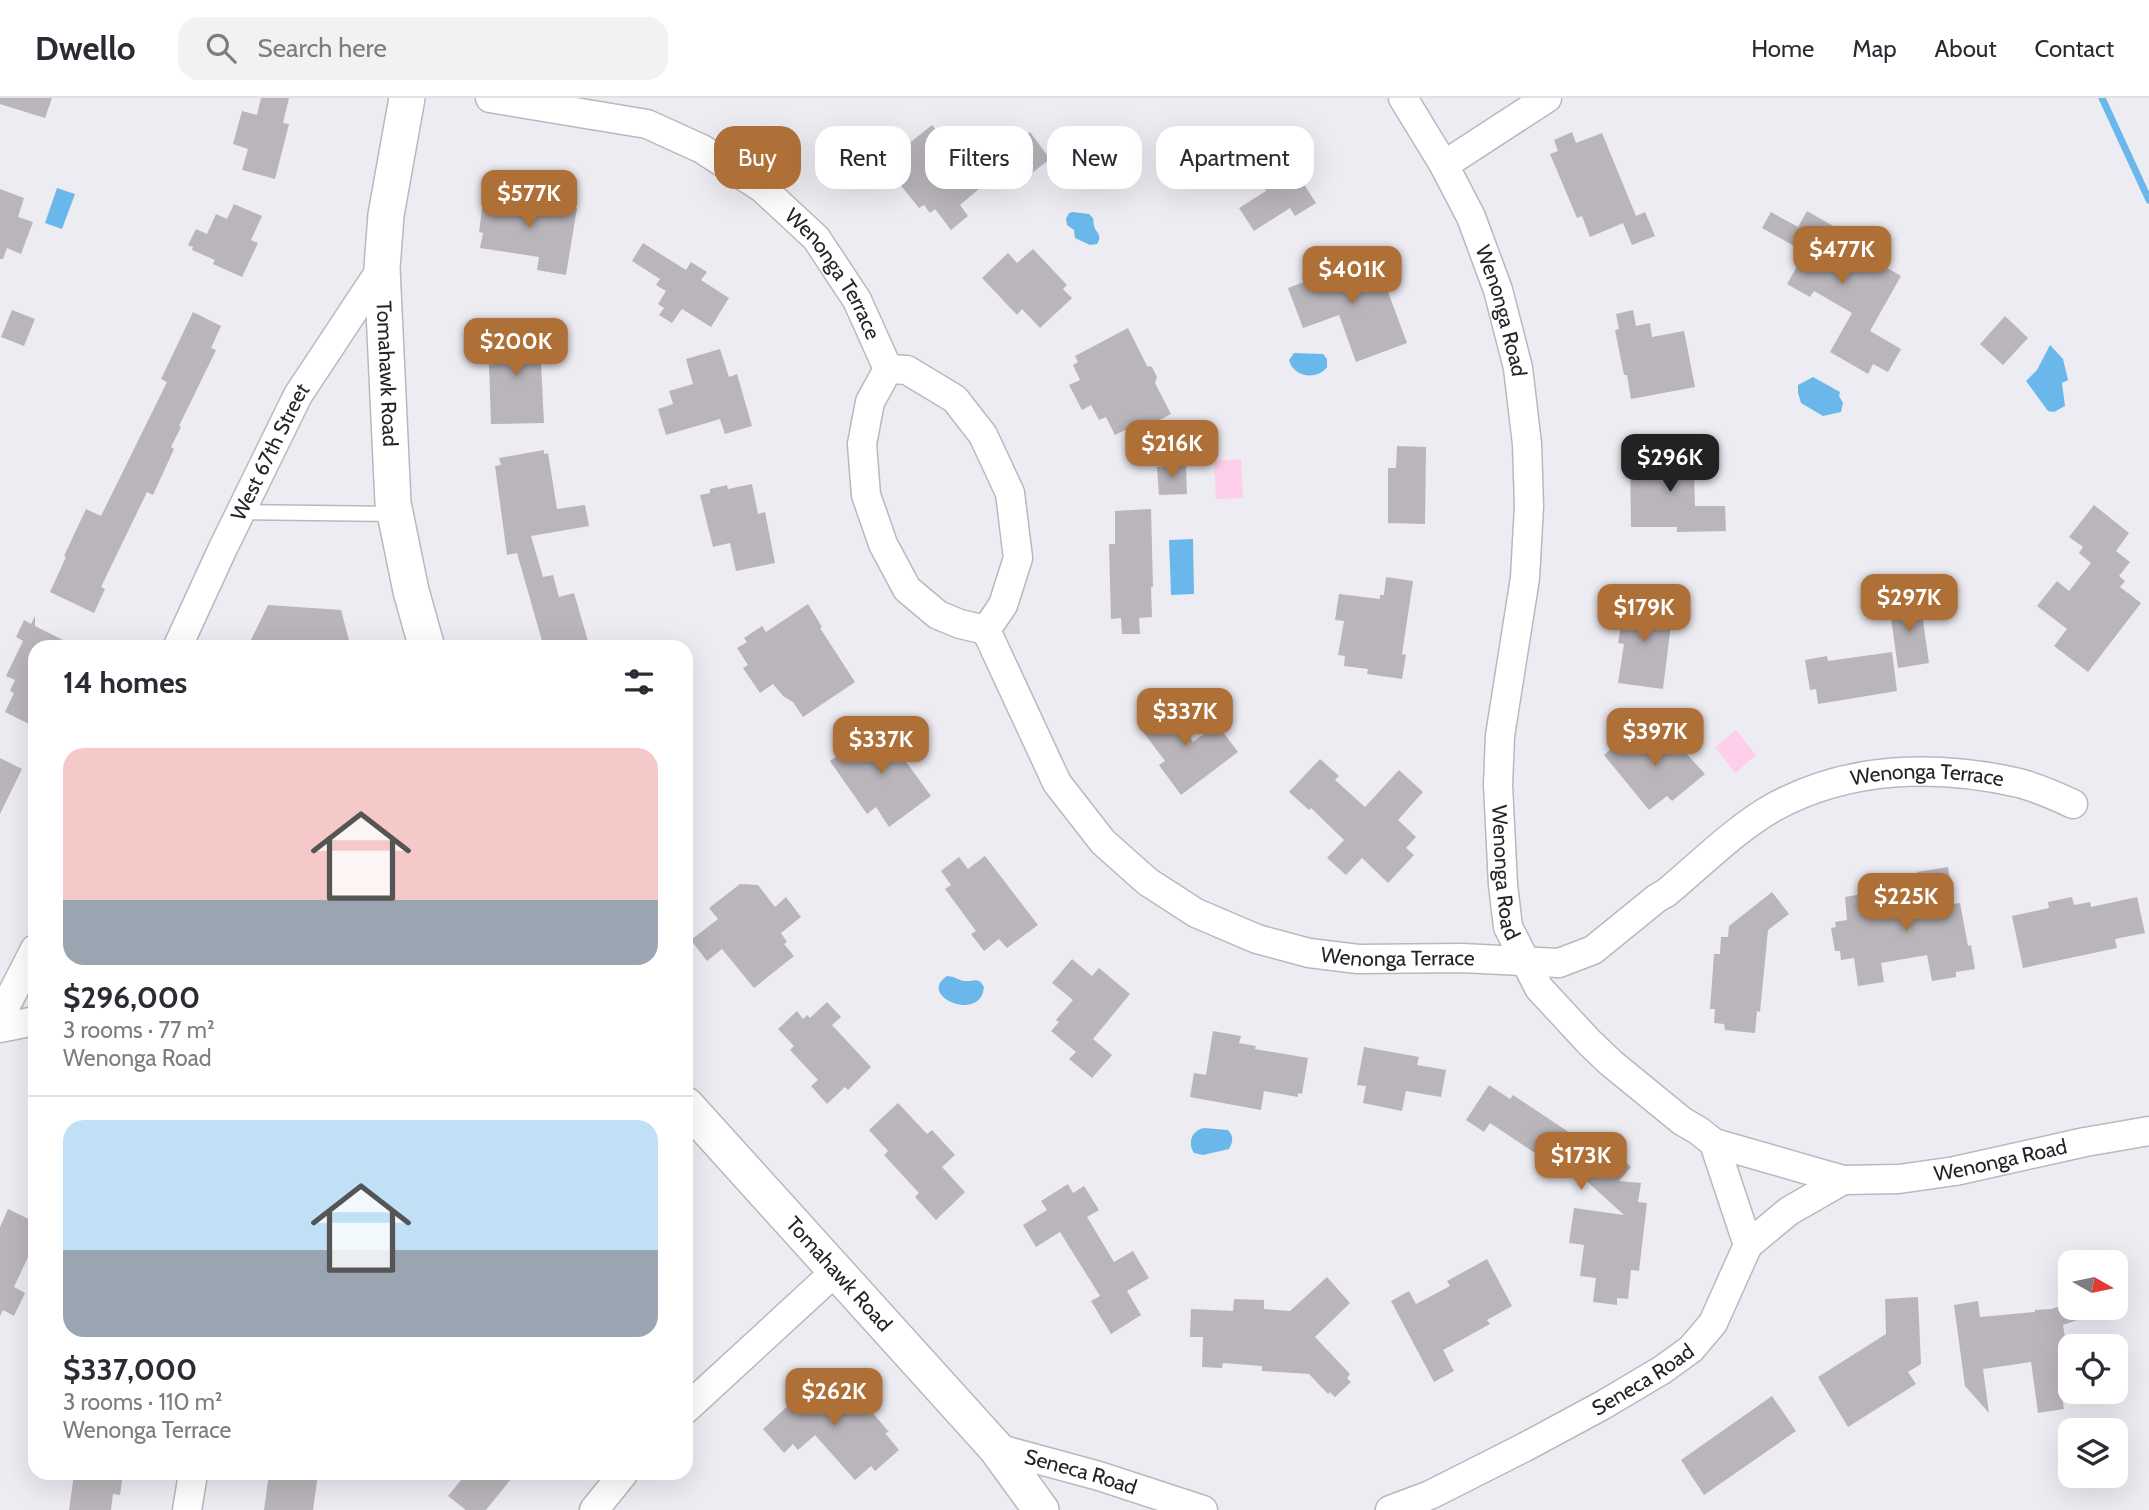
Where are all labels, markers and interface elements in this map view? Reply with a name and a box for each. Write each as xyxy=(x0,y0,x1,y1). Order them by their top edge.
search box xyxy=(178,17,668,80)
text: Dwello xyxy=(35,28,136,68)
icon: search xyxy=(202,29,240,67)
text: Search here xyxy=(258,32,387,64)
text: Home xyxy=(1751,34,1814,63)
text: Map xyxy=(1852,34,1897,63)
text: About xyxy=(1935,34,1997,63)
text: Contact xyxy=(2035,34,2114,63)
chip: Buy xyxy=(714,126,801,189)
chip: Rent xyxy=(815,126,911,189)
chip: Filters xyxy=(925,126,1033,189)
chip: New xyxy=(1047,126,1142,189)
chip: Apartment xyxy=(1156,126,1314,189)
pin: $577K xyxy=(480,170,578,230)
text: $577K xyxy=(497,179,561,207)
street label: Wenonga Terrace xyxy=(780,203,886,343)
pin: $477K xyxy=(1793,226,1891,286)
text: $477K xyxy=(1809,235,1875,263)
street label: Wenonga Road xyxy=(1470,242,1532,378)
pin: $401K xyxy=(1303,246,1401,306)
text: $401K xyxy=(1319,255,1385,283)
street label: Tomahawk Road xyxy=(372,300,403,447)
pin: $200K xyxy=(467,318,565,378)
text: $200K xyxy=(480,327,552,355)
street label: West 67th Street xyxy=(225,378,314,525)
pin: $216K xyxy=(1123,420,1221,480)
text: $216K xyxy=(1141,429,1203,457)
pin: $296K xyxy=(1621,434,1719,494)
text: $296K xyxy=(1637,443,1703,471)
pin: $297K xyxy=(1860,574,1958,634)
text: $297K xyxy=(1877,583,1941,611)
pin: $179K xyxy=(1595,584,1693,644)
text: $179K xyxy=(1614,593,1674,621)
icon: filters xyxy=(620,663,658,701)
text: 14 homes xyxy=(63,664,187,701)
pin: $337K xyxy=(1136,688,1234,748)
text: $337K xyxy=(1153,697,1217,725)
pin: $397K xyxy=(1606,708,1704,768)
pin: $337K xyxy=(832,716,930,776)
text: $397K xyxy=(1623,717,1687,745)
text: $337K xyxy=(849,725,913,753)
street label: Wenonga Terrace xyxy=(1848,758,2006,792)
icon: home xyxy=(298,793,424,919)
street label: Wenonga Road xyxy=(1487,804,1526,944)
pin: $225K xyxy=(1857,874,1955,933)
text: $225K xyxy=(1874,882,1938,910)
street label: Wenonga Terrace xyxy=(1320,942,1475,971)
text: $296,000 xyxy=(63,979,200,1016)
text: 3 rooms · 77 m² xyxy=(63,1016,215,1044)
text: Wenonga Road xyxy=(63,1044,212,1072)
pin: $173K xyxy=(1532,1132,1630,1192)
street label: Wenonga Road xyxy=(1932,1133,2069,1186)
text: $173K xyxy=(1551,1141,1611,1169)
icon: home xyxy=(298,1165,424,1291)
street label: Tomahawk Road xyxy=(781,1211,897,1336)
north arrow xyxy=(2058,1250,2128,1320)
map controls xyxy=(2058,1250,2128,1488)
button: locate xyxy=(2058,1334,2128,1404)
street label: Seneca Road xyxy=(1588,1338,1699,1421)
text: $337,000 xyxy=(63,1351,197,1388)
pin: $262K xyxy=(785,1368,883,1428)
text: $262K xyxy=(801,1377,867,1405)
text: 3 rooms · 110 m² xyxy=(63,1388,222,1416)
text: Wenonga Terrace xyxy=(63,1416,231,1444)
button: layers xyxy=(2058,1418,2128,1488)
street label: Seneca Road xyxy=(1022,1443,1140,1500)

